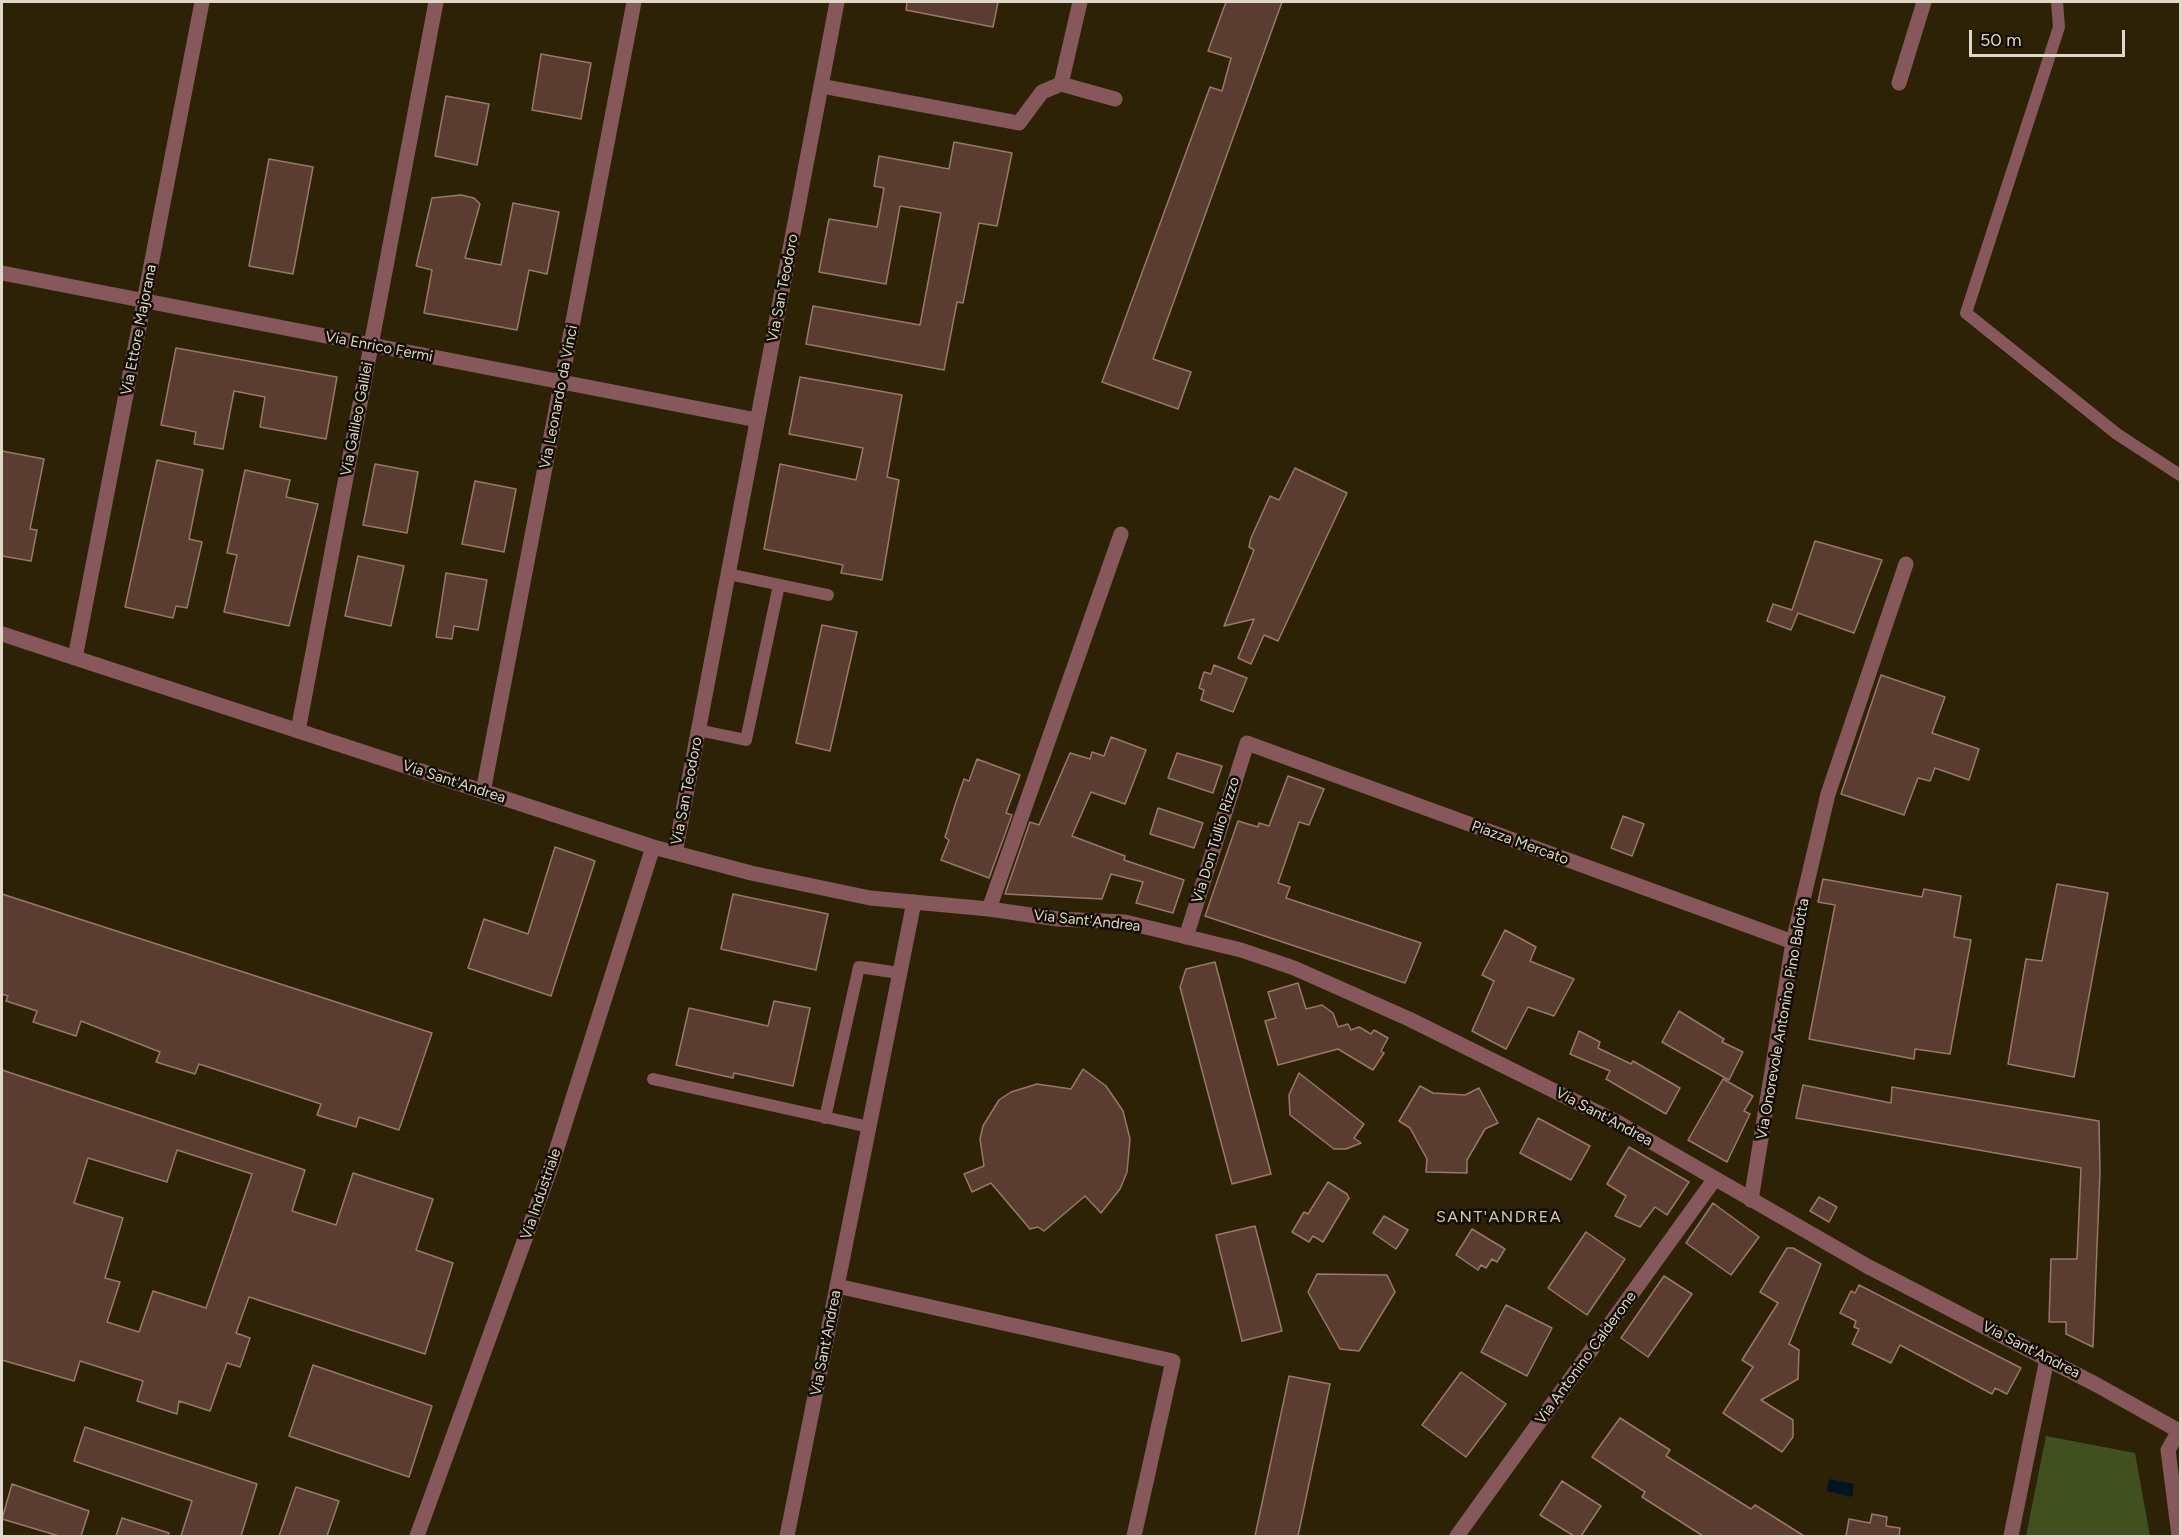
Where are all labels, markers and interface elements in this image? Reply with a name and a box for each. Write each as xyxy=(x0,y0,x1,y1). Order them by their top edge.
scale bar xyxy=(1972,18,2128,56)
text: 50 m xyxy=(1980,29,2022,51)
street label: Via San Teodoro xyxy=(764,232,802,344)
street label: Via Ettore Majorana xyxy=(117,263,161,397)
street label: Via Leonardo da Vinci xyxy=(536,324,582,470)
street label: Via Enrico Fermi xyxy=(324,328,434,366)
street label: Via Galileo Galilei xyxy=(337,360,377,478)
street label: Via San Teodoro xyxy=(668,735,706,847)
street label: Via Sant'Andrea xyxy=(400,757,508,807)
street label: Via Don Tullio Rizzo xyxy=(1188,775,1244,905)
street label: Piazza Mercato xyxy=(1469,817,1571,869)
street label: Via Onorevole Antonino Pino Balotta xyxy=(1753,897,1813,1141)
street label: Via Sant'Andrea xyxy=(1033,906,1141,936)
street label: Via Sant'Andrea xyxy=(1552,1084,1656,1150)
street label: Via Industriale xyxy=(517,1146,565,1242)
district label: SANT'ANDREA xyxy=(1436,1207,1562,1227)
street label: Via Antonino Calderone xyxy=(1532,1288,1640,1428)
street label: Via Sant'Andrea xyxy=(807,1289,845,1397)
street label: Via Sant'Andrea xyxy=(1979,1318,2083,1382)

